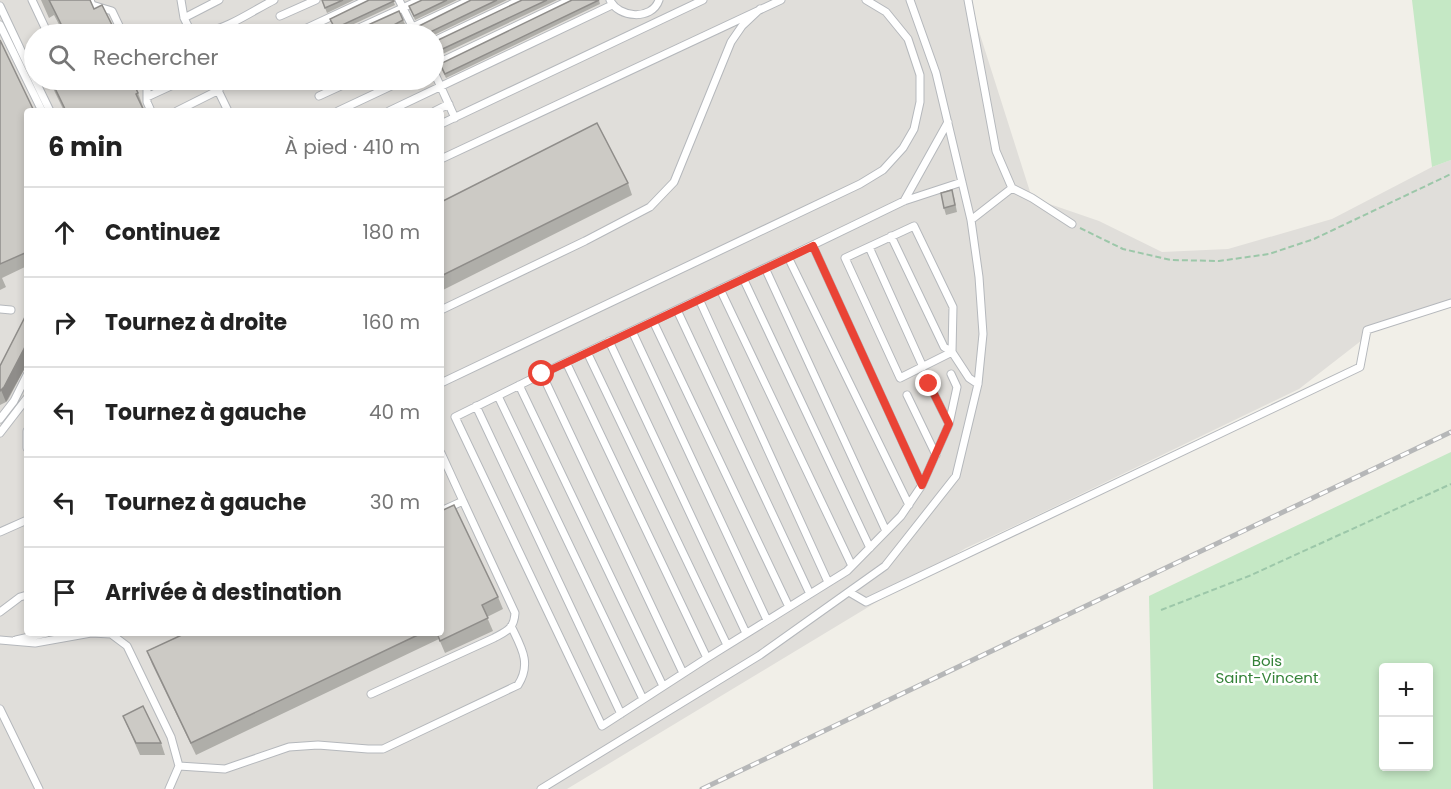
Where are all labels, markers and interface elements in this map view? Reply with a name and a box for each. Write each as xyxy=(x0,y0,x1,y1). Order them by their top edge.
search box xyxy=(24,24,444,90)
icon: search xyxy=(45,41,78,74)
text: Rechercher xyxy=(93,42,219,73)
text: 6 min xyxy=(48,129,123,165)
text: À pied · 410 m xyxy=(284,133,420,161)
icon: ahead xyxy=(48,216,81,249)
text: Continuez xyxy=(105,217,220,248)
text: 180 m xyxy=(362,218,420,246)
icon: right xyxy=(48,306,81,339)
text: Tournez à droite xyxy=(105,307,287,338)
text: 160 m xyxy=(362,308,420,336)
route start xyxy=(528,360,554,386)
route end xyxy=(915,370,941,396)
icon: left xyxy=(48,396,81,429)
text: Tournez à gauche xyxy=(105,397,306,428)
text: 40 m xyxy=(369,398,420,426)
icon: left xyxy=(48,486,81,519)
text: Tournez à gauche xyxy=(105,487,306,518)
text: 30 m xyxy=(370,488,420,516)
icon: arrive xyxy=(48,576,81,609)
text: Arrivée à destination xyxy=(105,577,342,608)
park label: Bois Saint-Vincent xyxy=(1216,650,1318,688)
map controls xyxy=(1379,663,1433,771)
button: + xyxy=(1379,663,1433,717)
button: − xyxy=(1379,717,1433,771)

